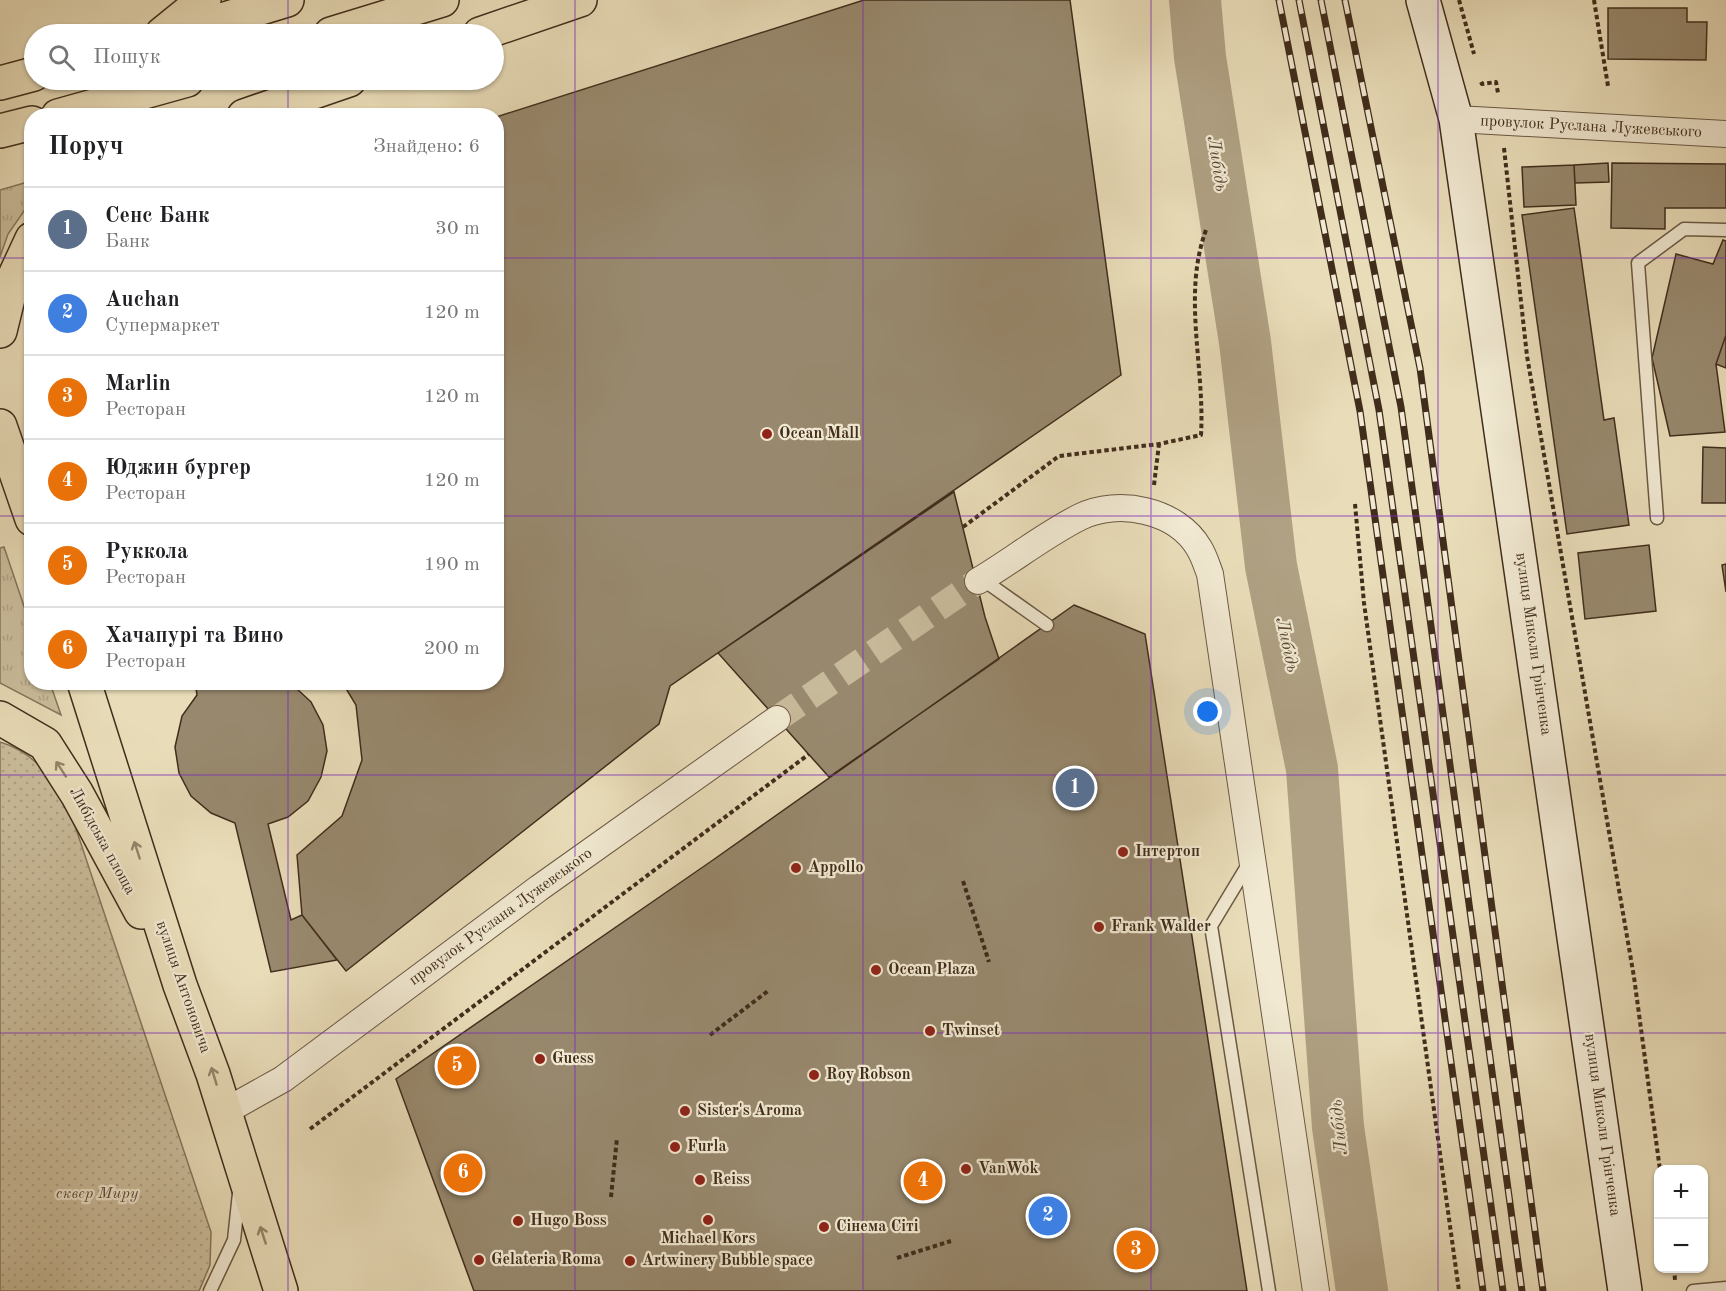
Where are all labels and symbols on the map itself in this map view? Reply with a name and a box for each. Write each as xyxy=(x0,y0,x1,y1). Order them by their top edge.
street label: провулок Руслана Лужевського xyxy=(1480,113,1702,141)
water label: Либідь xyxy=(1204,135,1230,193)
place label: Ocean Mall xyxy=(779,426,859,442)
marker: Ocean Mall xyxy=(760,427,774,441)
street label: вулиця Миколи Грінченка xyxy=(1512,552,1554,737)
water label: Либідь xyxy=(1272,616,1302,674)
your location xyxy=(1193,697,1222,726)
one-way arrow xyxy=(55,761,67,777)
pin: 1 xyxy=(1056,766,1094,810)
street label: Либідська площа xyxy=(66,785,138,897)
one-way arrow xyxy=(131,841,142,860)
place label: Інтертоп xyxy=(1135,844,1200,860)
street label: провулок Руслана Лужевського xyxy=(406,845,596,989)
marker: Інтертоп xyxy=(1116,845,1130,859)
place label: Appollo xyxy=(808,860,863,876)
marker: Appollo xyxy=(789,861,803,875)
street label: вулиця Антоновича xyxy=(153,919,213,1055)
place label: Frank Walder xyxy=(1111,919,1211,935)
marker: Frank Walder xyxy=(1092,920,1106,934)
place label: Ocean Plaza xyxy=(888,962,976,978)
marker: Ocean Plaza xyxy=(869,963,883,977)
place label: Twinset xyxy=(942,1023,1000,1039)
marker: Twinset xyxy=(923,1024,937,1038)
street label: вулиця Миколи Грінченка xyxy=(1581,1033,1623,1218)
pin: 5 xyxy=(438,1044,476,1088)
place label: Guess xyxy=(552,1051,594,1067)
marker: Guess xyxy=(533,1052,547,1066)
one-way arrow xyxy=(207,1067,218,1086)
place label: Roy Robson xyxy=(826,1067,911,1083)
marker: Roy Robson xyxy=(807,1068,821,1082)
water label: Либідь xyxy=(1327,1098,1351,1156)
place label: Sister's Aroma xyxy=(697,1103,802,1119)
marker: Sister's Aroma xyxy=(678,1104,692,1118)
place label: Furla xyxy=(687,1139,727,1155)
marker: Furla xyxy=(668,1140,682,1154)
pin: 6 xyxy=(444,1150,482,1196)
pin: 4 xyxy=(904,1158,942,1204)
place label: VanWok xyxy=(978,1161,1039,1177)
marker: VanWok xyxy=(959,1162,973,1176)
place label: Reiss xyxy=(712,1172,750,1188)
marker: Reiss xyxy=(693,1173,707,1187)
park label: сквер Миру xyxy=(56,1186,139,1202)
pin: 2 xyxy=(1028,1194,1068,1238)
place label: Hugo Boss xyxy=(530,1213,607,1229)
marker: Michael Kors xyxy=(701,1213,715,1227)
marker: Hugo Boss xyxy=(511,1214,525,1228)
place label: Сінема Сіті xyxy=(836,1219,919,1235)
marker: Сінема Сіті xyxy=(817,1220,831,1234)
one-way arrow xyxy=(257,1226,268,1245)
pin: 3 xyxy=(1116,1228,1156,1272)
place label: Michael Kors xyxy=(661,1231,755,1247)
place label: Gelateria Roma xyxy=(491,1252,601,1268)
marker: Gelateria Roma xyxy=(472,1253,486,1267)
place label: Artwinery Bubble space xyxy=(642,1253,813,1269)
marker: Artwinery Bubble space xyxy=(623,1254,637,1268)

